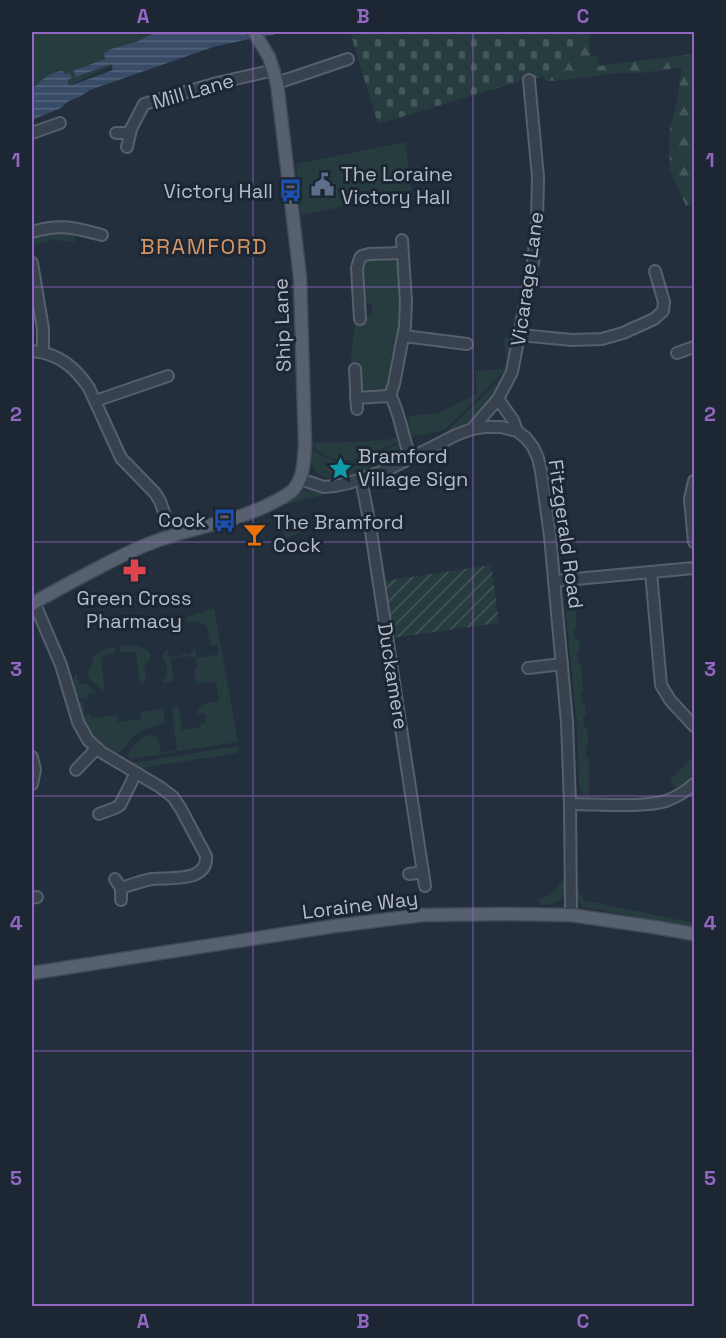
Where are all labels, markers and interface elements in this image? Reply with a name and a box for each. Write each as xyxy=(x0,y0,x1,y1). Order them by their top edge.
text: A xyxy=(137,3,150,29)
text: B xyxy=(356,3,370,29)
text: C xyxy=(577,3,590,29)
street label: Mill Lane xyxy=(149,67,237,115)
text: 1 xyxy=(11,147,21,173)
text: 1 xyxy=(705,147,715,173)
place label: The Loraine Victory Hall xyxy=(341,161,453,210)
public building icon: The Loraine Victory Hall xyxy=(310,172,336,198)
place label: Victory Hall xyxy=(164,178,273,204)
bus stop icon: Victory Hall xyxy=(278,178,304,204)
street label: Vicarage Lane xyxy=(505,210,549,348)
district label: BRAMFORD xyxy=(140,232,268,260)
street label: Ship Lane xyxy=(267,278,297,372)
text: 2 xyxy=(10,401,22,427)
text: 2 xyxy=(704,401,716,427)
place label: Bramford Village Sign xyxy=(358,443,468,492)
place icon: Bramford Village Sign xyxy=(327,455,353,481)
street label: Fitzgerald Road xyxy=(543,458,589,610)
place label: Cock xyxy=(158,507,206,533)
bus stop icon: Cock xyxy=(211,507,237,533)
place label: The Bramford Cock xyxy=(273,509,404,558)
bar icon: The Bramford Cock xyxy=(242,521,268,547)
pharmacy icon: Green Cross Pharmacy xyxy=(121,558,147,584)
place label: Green Cross Pharmacy xyxy=(77,585,191,634)
street label: Duckamere xyxy=(372,621,414,731)
text: 3 xyxy=(10,656,22,682)
text: 3 xyxy=(704,656,716,682)
street label: Loraine Way xyxy=(301,885,419,925)
text: 4 xyxy=(10,910,23,936)
text: 4 xyxy=(704,910,717,936)
text: 5 xyxy=(10,1165,22,1191)
text: 5 xyxy=(704,1165,716,1191)
text: A xyxy=(137,1308,150,1334)
text: B xyxy=(356,1308,370,1334)
text: C xyxy=(577,1308,590,1334)

